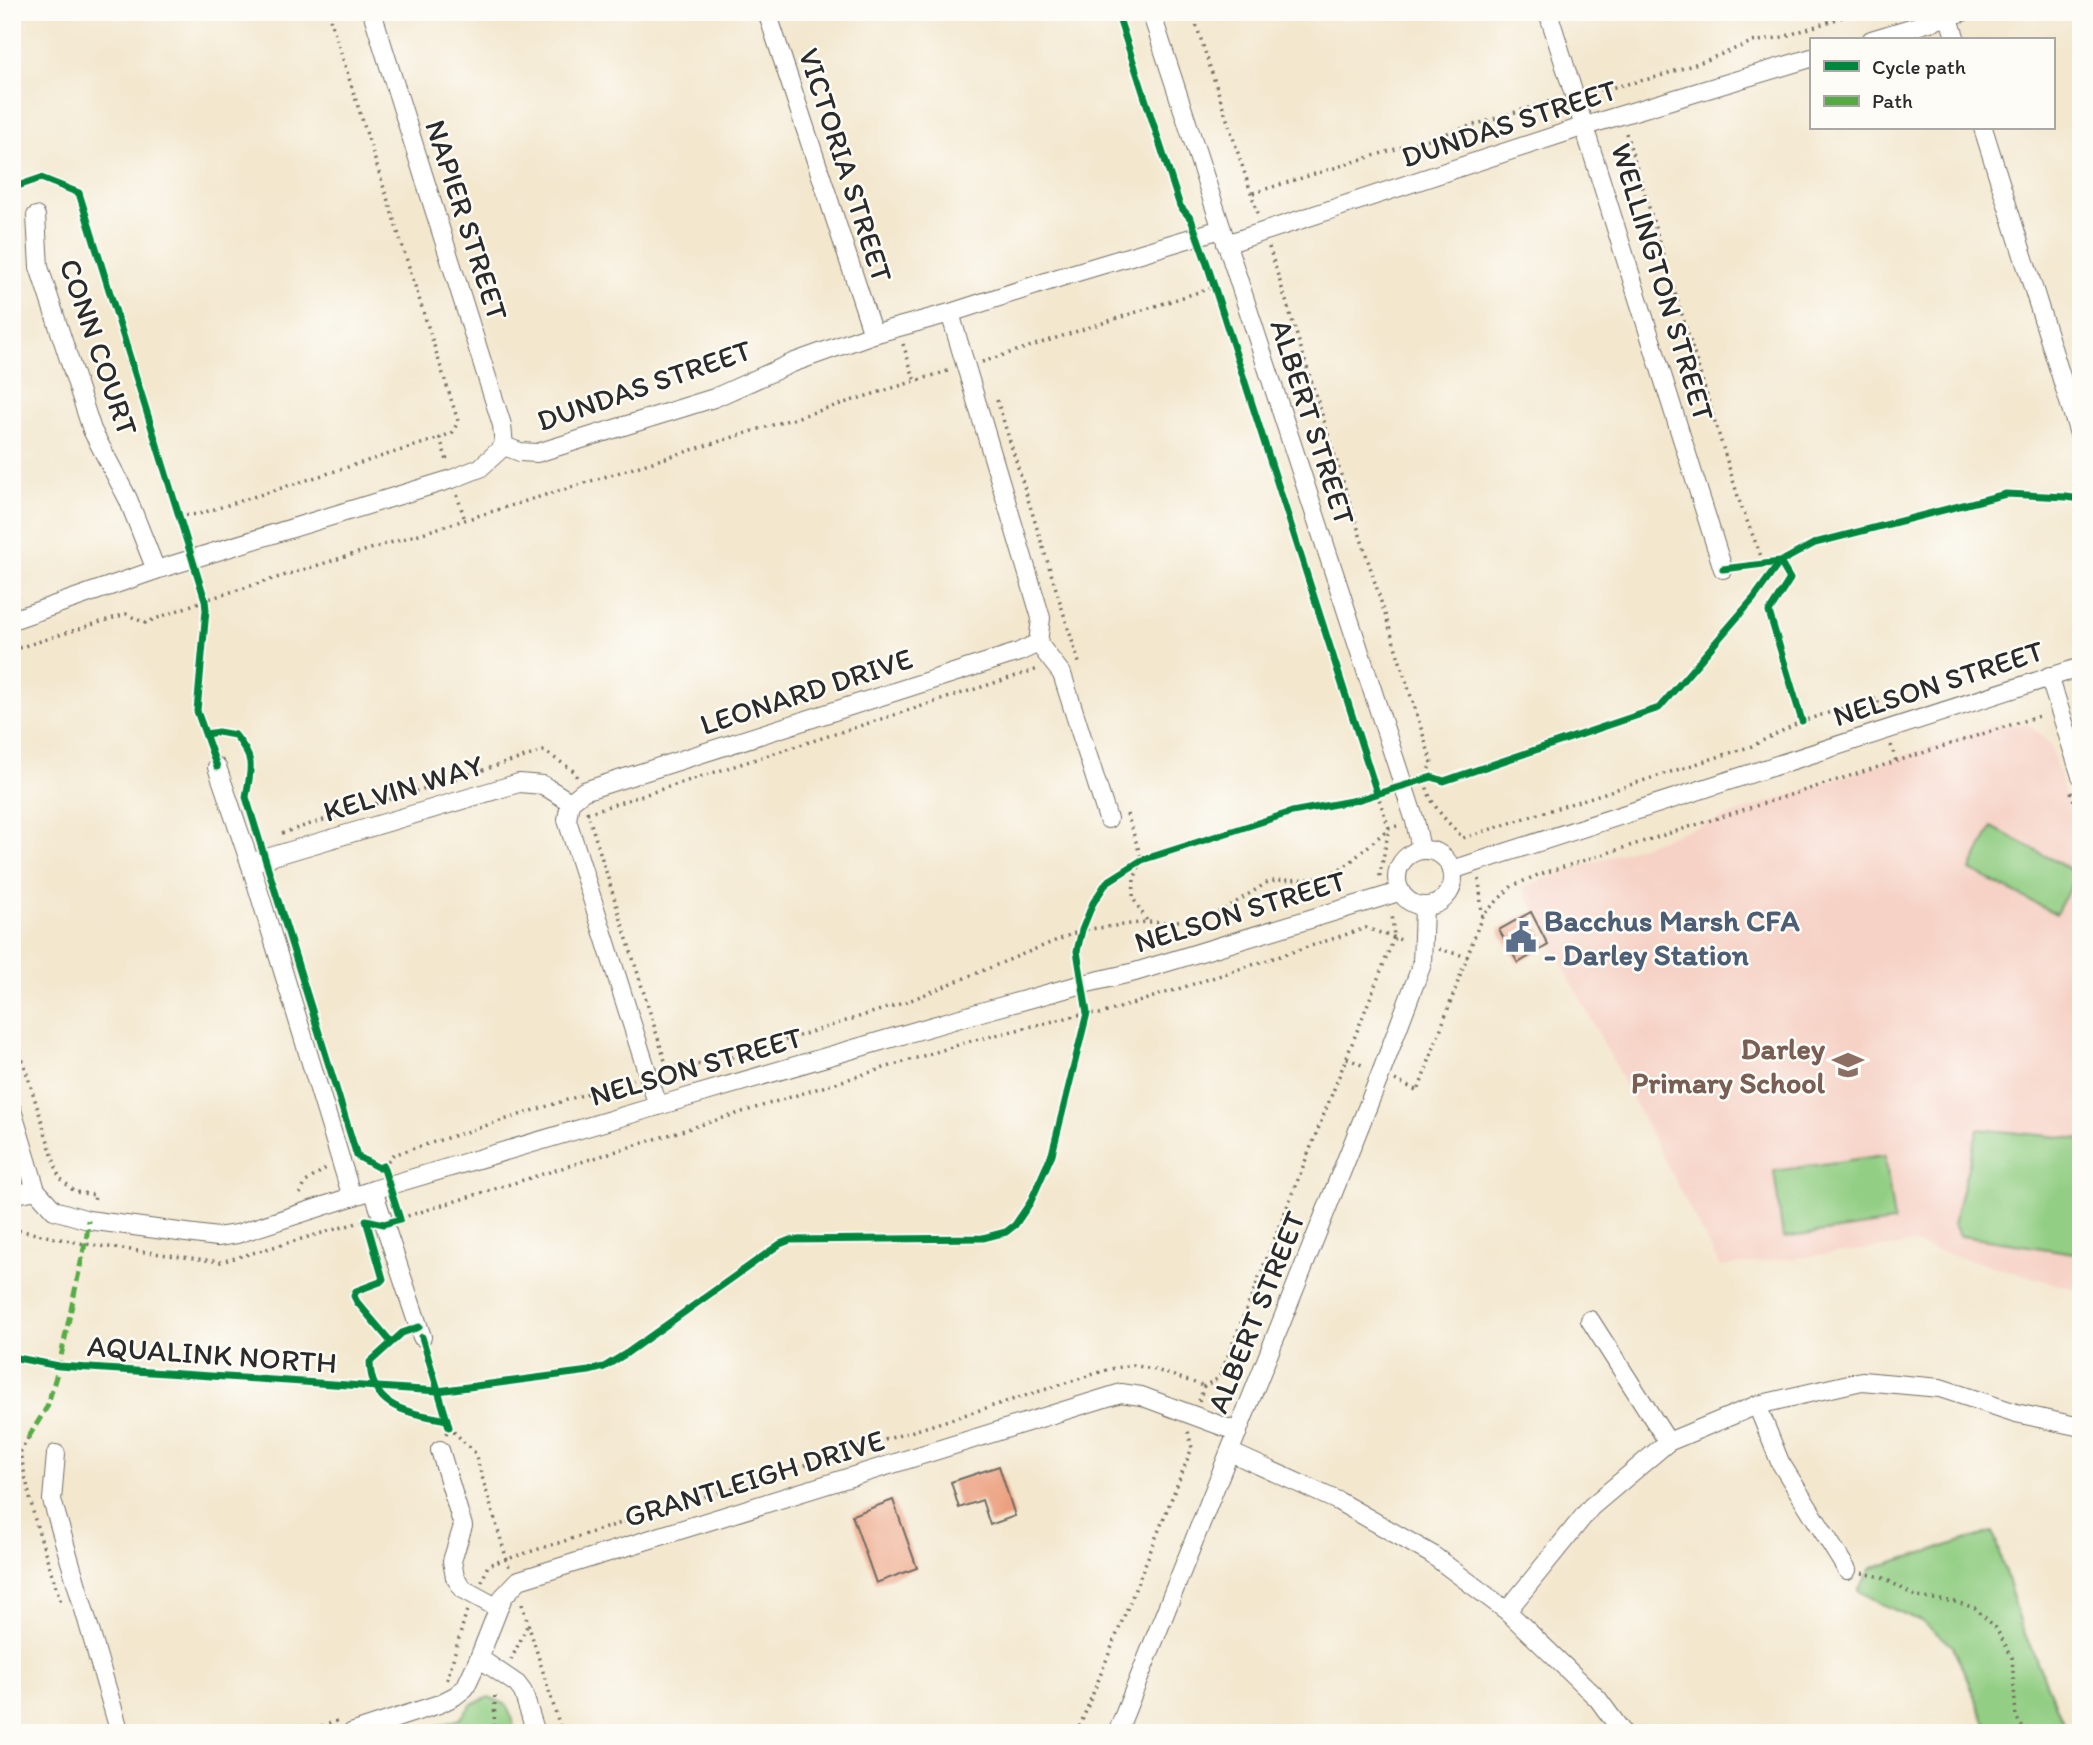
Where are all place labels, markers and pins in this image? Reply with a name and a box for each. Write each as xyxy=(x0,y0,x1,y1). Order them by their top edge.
place label: Bacchus Marsh CFA - Darley Station xyxy=(1544,902,1801,973)
public building icon: Bacchus Marsh CFA - Darley Station xyxy=(1504,920,1538,954)
place label: Darley Primary School xyxy=(1631,1030,1826,1101)
school or university icon: Darley Primary School xyxy=(1831,1048,1865,1082)

